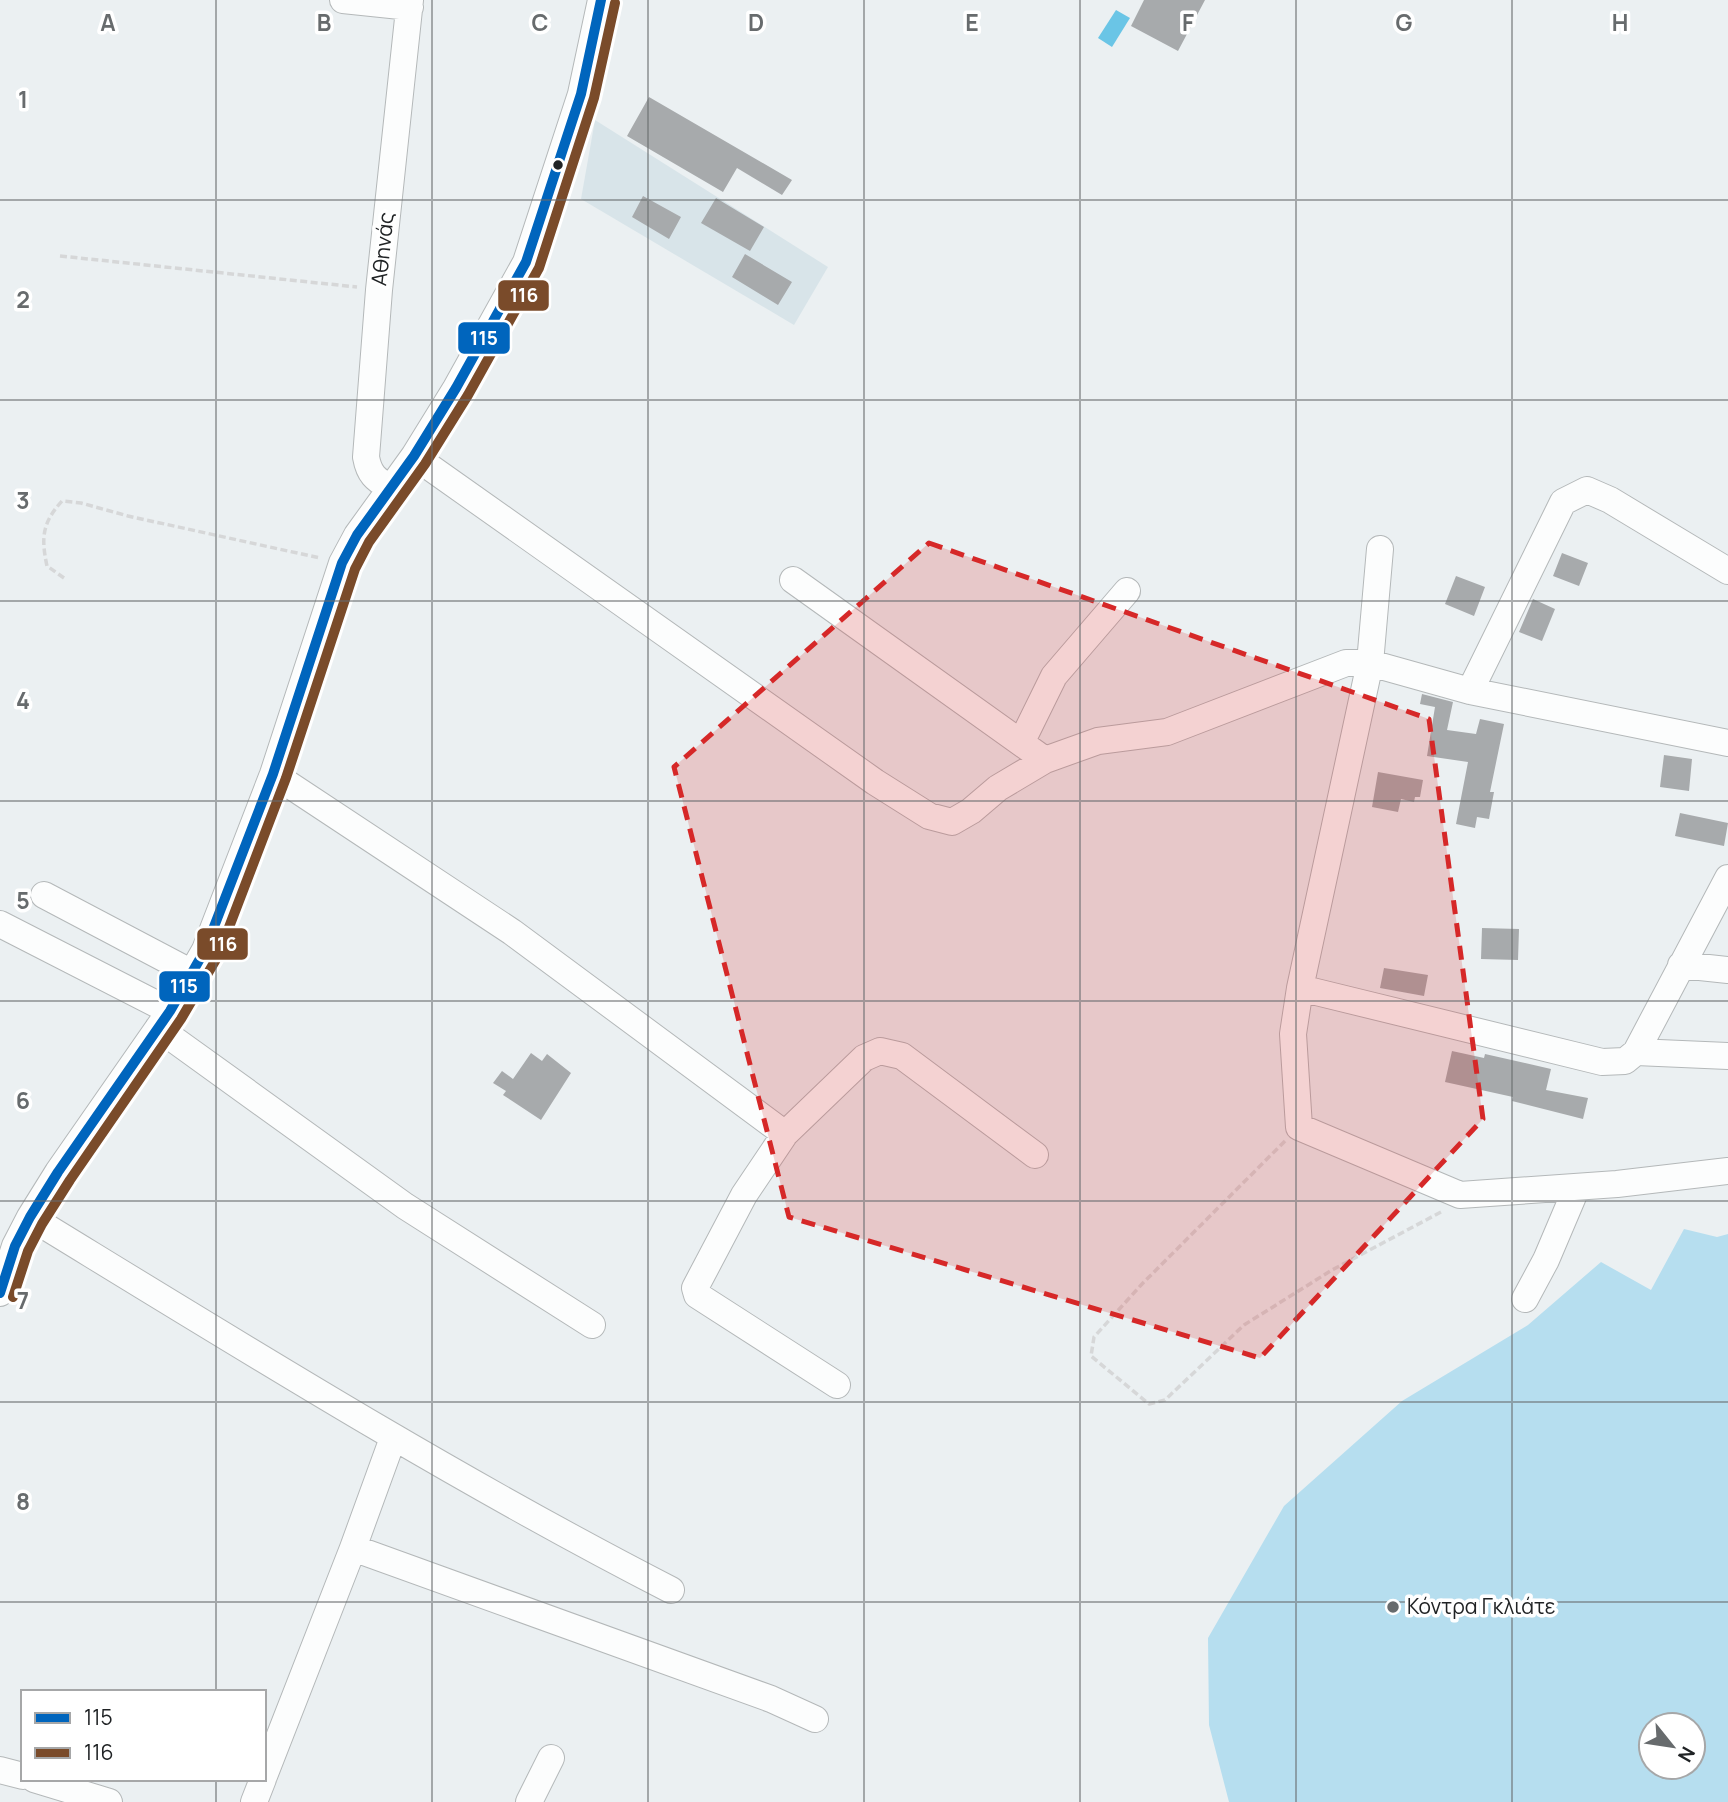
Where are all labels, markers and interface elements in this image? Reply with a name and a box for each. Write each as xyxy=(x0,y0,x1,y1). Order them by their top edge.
text: A xyxy=(100,6,116,38)
text: B xyxy=(317,6,331,38)
text: C xyxy=(532,6,549,38)
text: D xyxy=(748,6,764,38)
text: E xyxy=(965,6,979,38)
text: F xyxy=(1182,6,1194,38)
text: G xyxy=(1396,6,1413,38)
text: H xyxy=(1612,6,1628,38)
text: 1 xyxy=(18,83,28,115)
unlabelled marker xyxy=(551,158,565,172)
street label: Αθηνάς xyxy=(364,211,400,287)
line badge: 116 xyxy=(497,279,550,312)
text: 116 xyxy=(510,282,538,308)
text: 2 xyxy=(16,283,30,315)
line badge: 115 xyxy=(457,321,511,355)
text: 115 xyxy=(470,325,498,351)
text: 3 xyxy=(16,484,30,516)
text: 4 xyxy=(16,684,30,716)
text: 5 xyxy=(16,884,30,916)
line badge: 116 xyxy=(196,927,249,961)
text: 116 xyxy=(209,931,237,957)
line badge: 115 xyxy=(158,970,211,1003)
text: 115 xyxy=(170,973,198,999)
text: 6 xyxy=(16,1084,30,1116)
text: 7 xyxy=(17,1284,29,1316)
text: 8 xyxy=(16,1485,30,1517)
place label: Κόντρα Γκλιάτε xyxy=(1407,1592,1556,1620)
marker: Κόντρα Γκλιάτε xyxy=(1385,1599,1401,1615)
legend xyxy=(21,1690,266,1781)
text: 115 xyxy=(84,1703,113,1731)
north arrow xyxy=(1637,1711,1707,1781)
text: 116 xyxy=(84,1738,113,1766)
text: N xyxy=(1672,1742,1701,1767)

